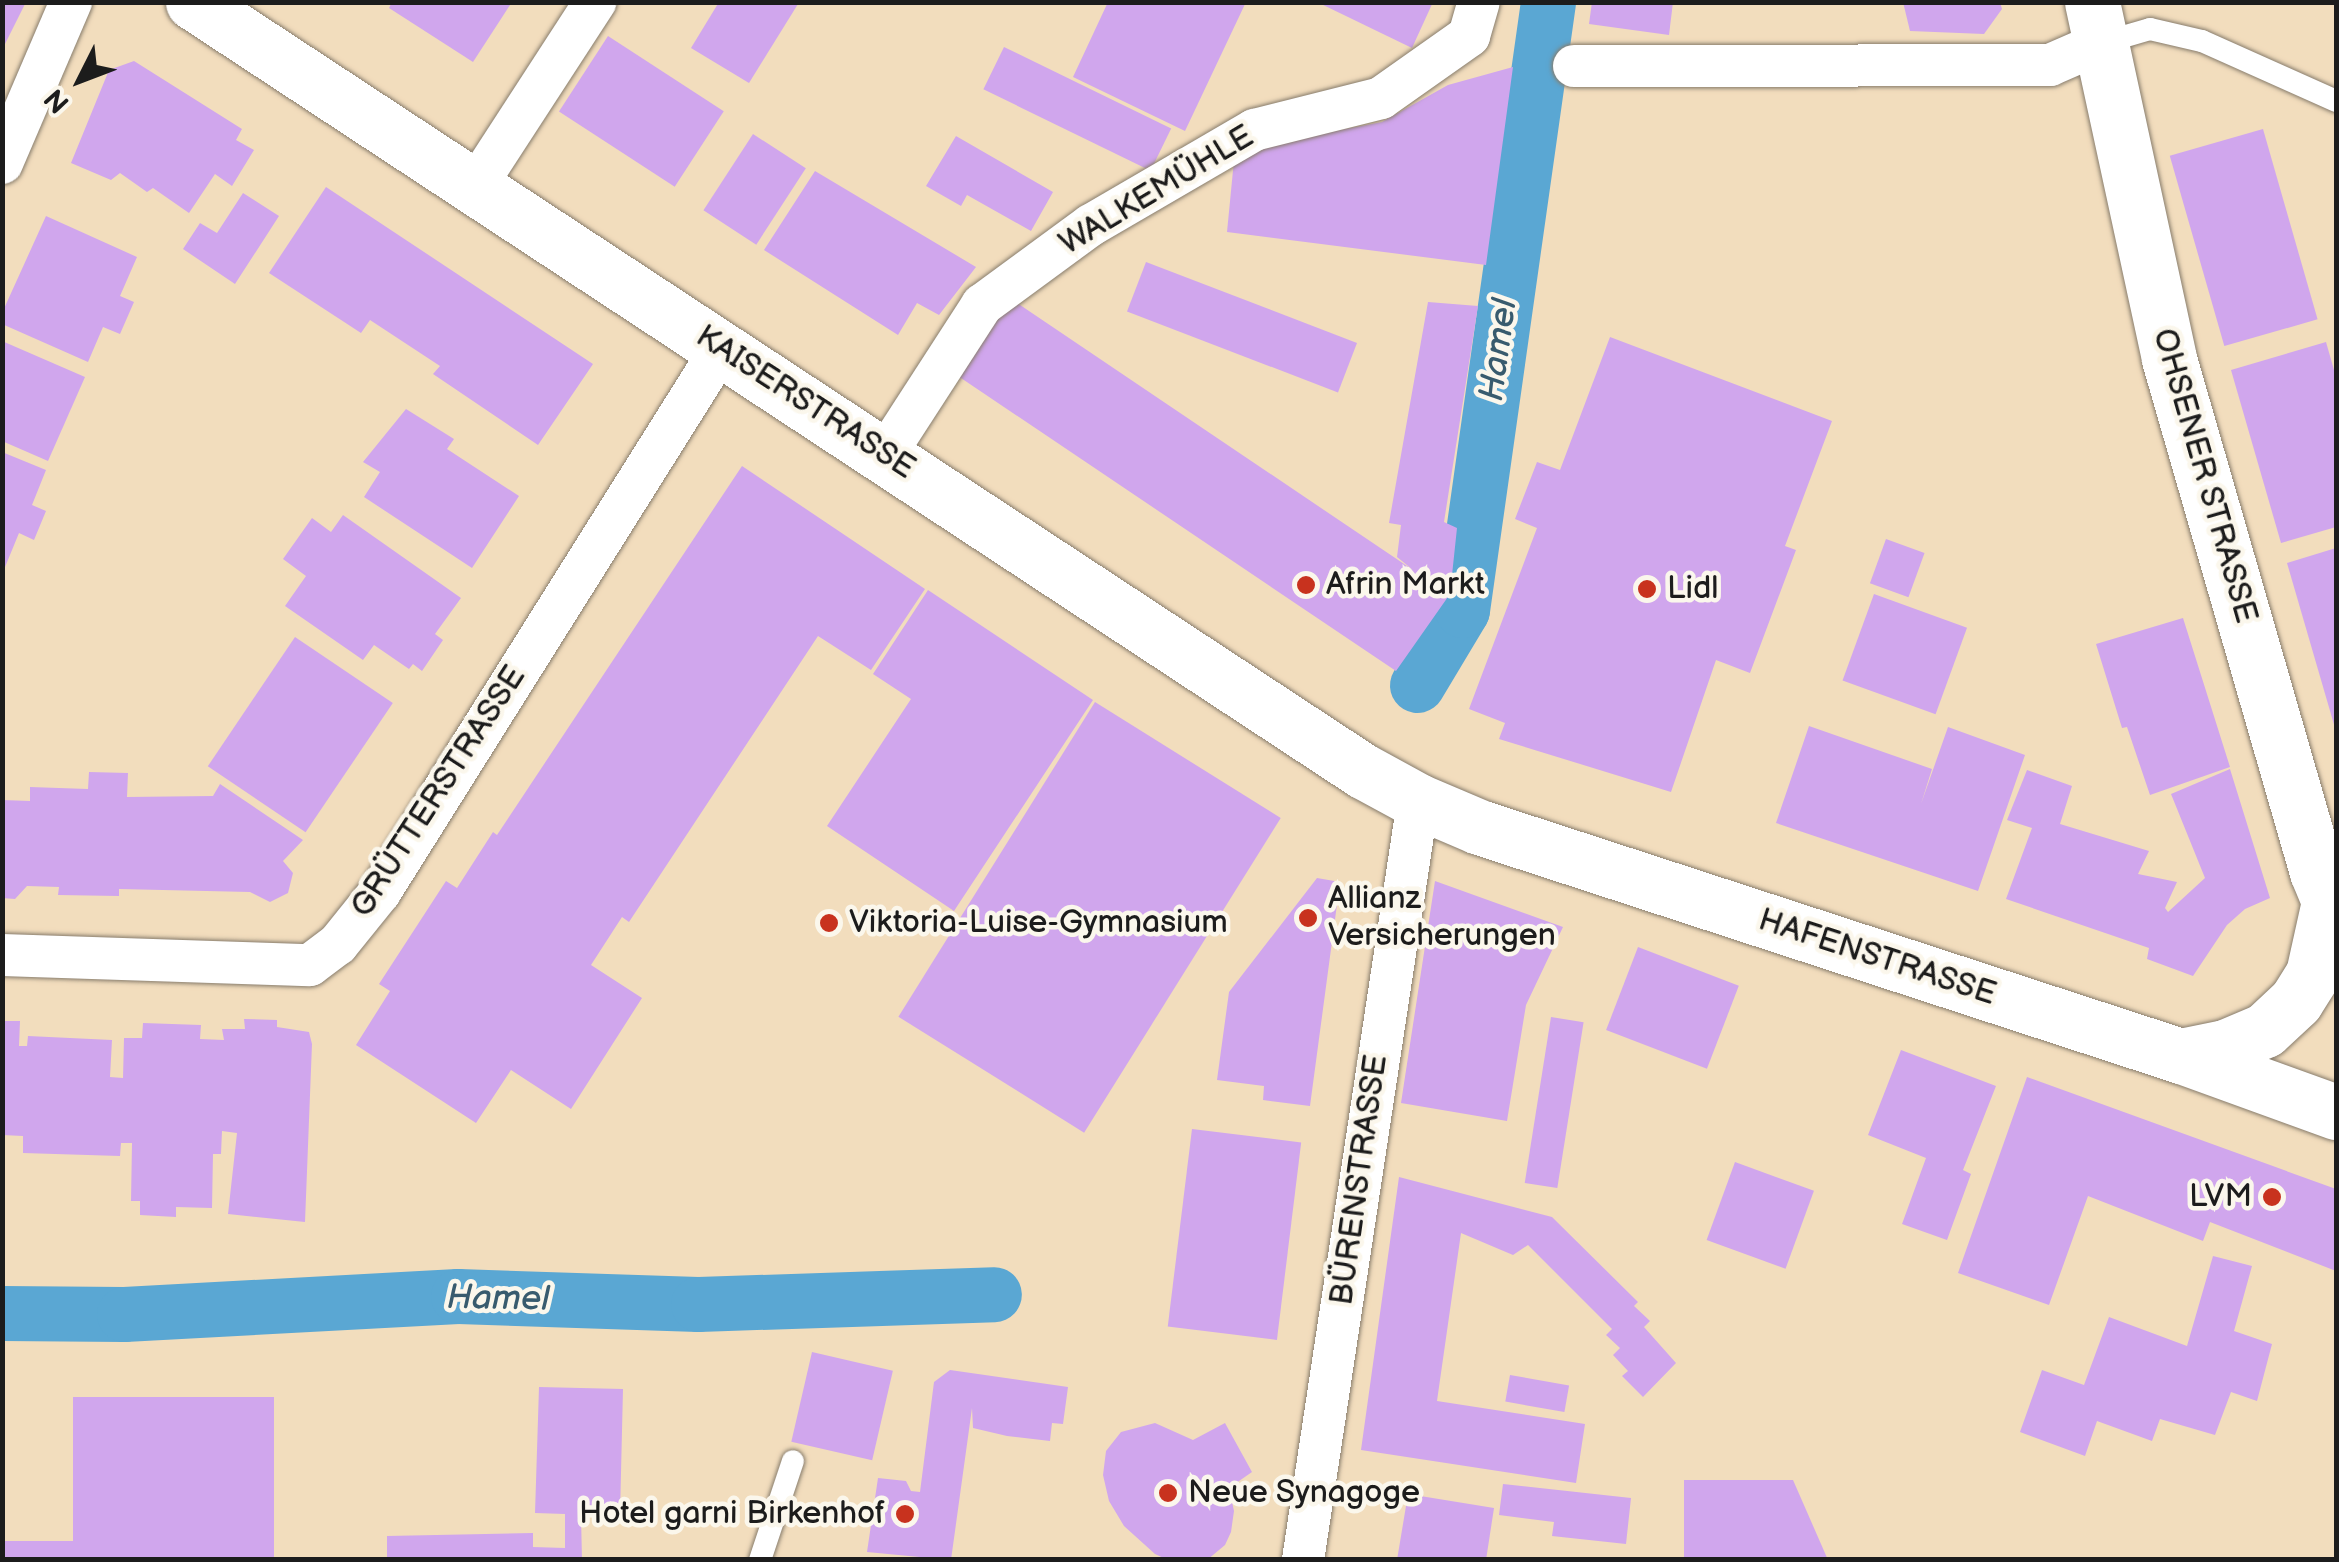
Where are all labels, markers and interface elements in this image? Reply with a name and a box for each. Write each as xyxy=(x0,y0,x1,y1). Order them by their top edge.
north arrow xyxy=(30,30,130,130)
text: N xyxy=(38,82,77,119)
street label: WALKEMÜHLE xyxy=(1053,118,1261,264)
water label: Hamel xyxy=(1471,296,1527,404)
street label: KAISERSTRASSE xyxy=(688,318,922,488)
street label: OHSENER STRASSE xyxy=(2144,324,2264,628)
place label: Afrin Markt xyxy=(1326,566,1485,604)
place label: Lidl xyxy=(1667,570,1718,608)
marker: Afrin Markt xyxy=(1295,574,1317,596)
marker: Lidl xyxy=(1636,578,1658,600)
street label: GRÜTTERSTRASSE xyxy=(343,659,535,925)
place label: Allianz Versicherungen xyxy=(1328,881,1556,956)
street label: HAFENSTRASSE xyxy=(1753,902,2001,1014)
place label: Viktoria-Luise-Gymnasium xyxy=(849,904,1228,942)
marker: Allianz Versicherungen xyxy=(1297,907,1319,929)
marker: Viktoria-Luise-Gymnasium xyxy=(818,912,840,934)
street label: BÜRENSTRASSE xyxy=(1323,1052,1397,1308)
place label: LVM xyxy=(2189,1178,2252,1216)
marker: LVM xyxy=(2261,1186,2283,1208)
water label: Hamel xyxy=(446,1277,550,1321)
place label: Neue Synagoge xyxy=(1188,1474,1421,1512)
marker: Neue Synagoge xyxy=(1157,1482,1179,1504)
place label: Hotel garni Birkenhof xyxy=(579,1495,885,1533)
marker: Hotel garni Birkenhof xyxy=(894,1503,916,1525)

